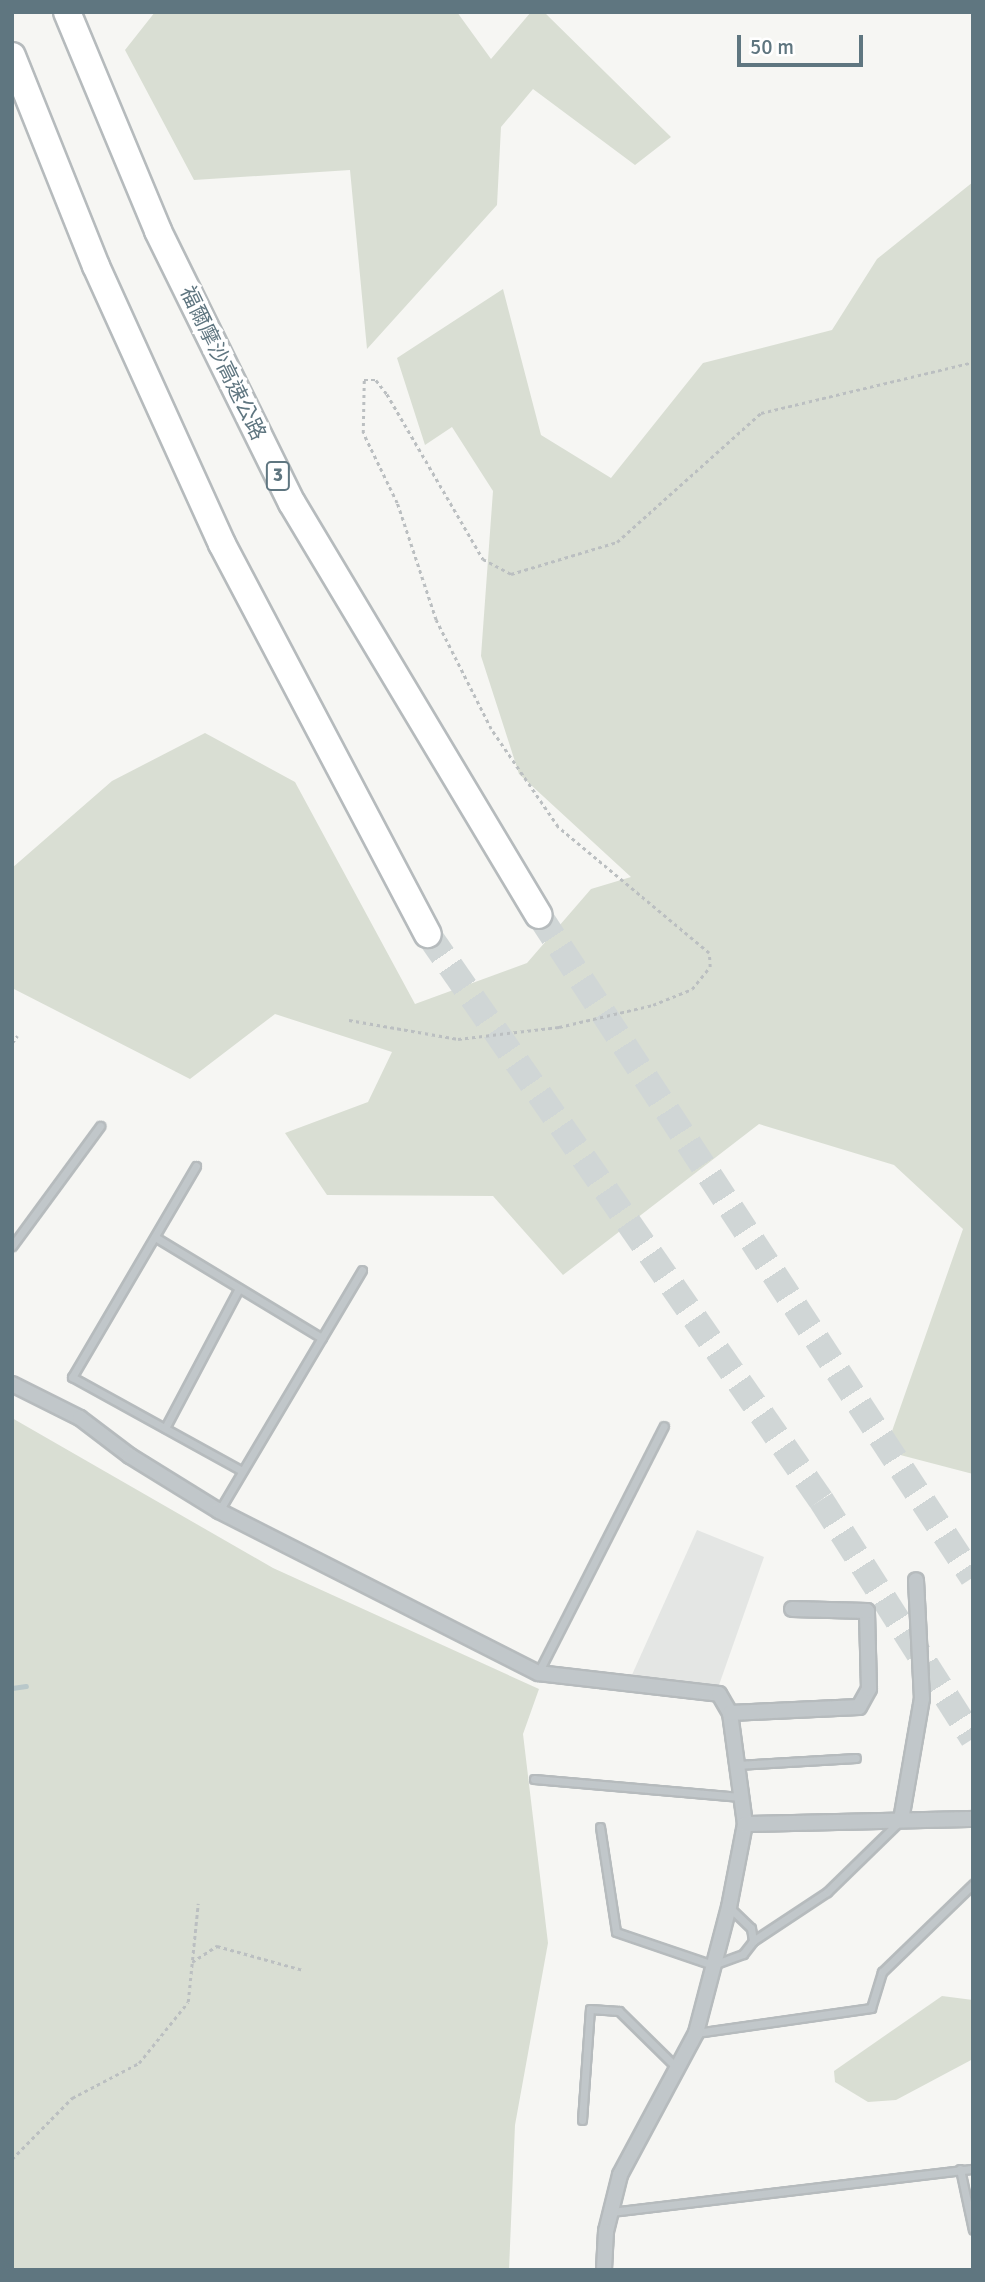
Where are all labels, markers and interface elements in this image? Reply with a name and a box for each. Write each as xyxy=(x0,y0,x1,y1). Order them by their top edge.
scale bar xyxy=(740,21,866,65)
text: 50 m xyxy=(750,34,794,60)
street label: 福爾摩沙高速公路 xyxy=(175,282,271,444)
road number: 3 xyxy=(266,461,290,491)

